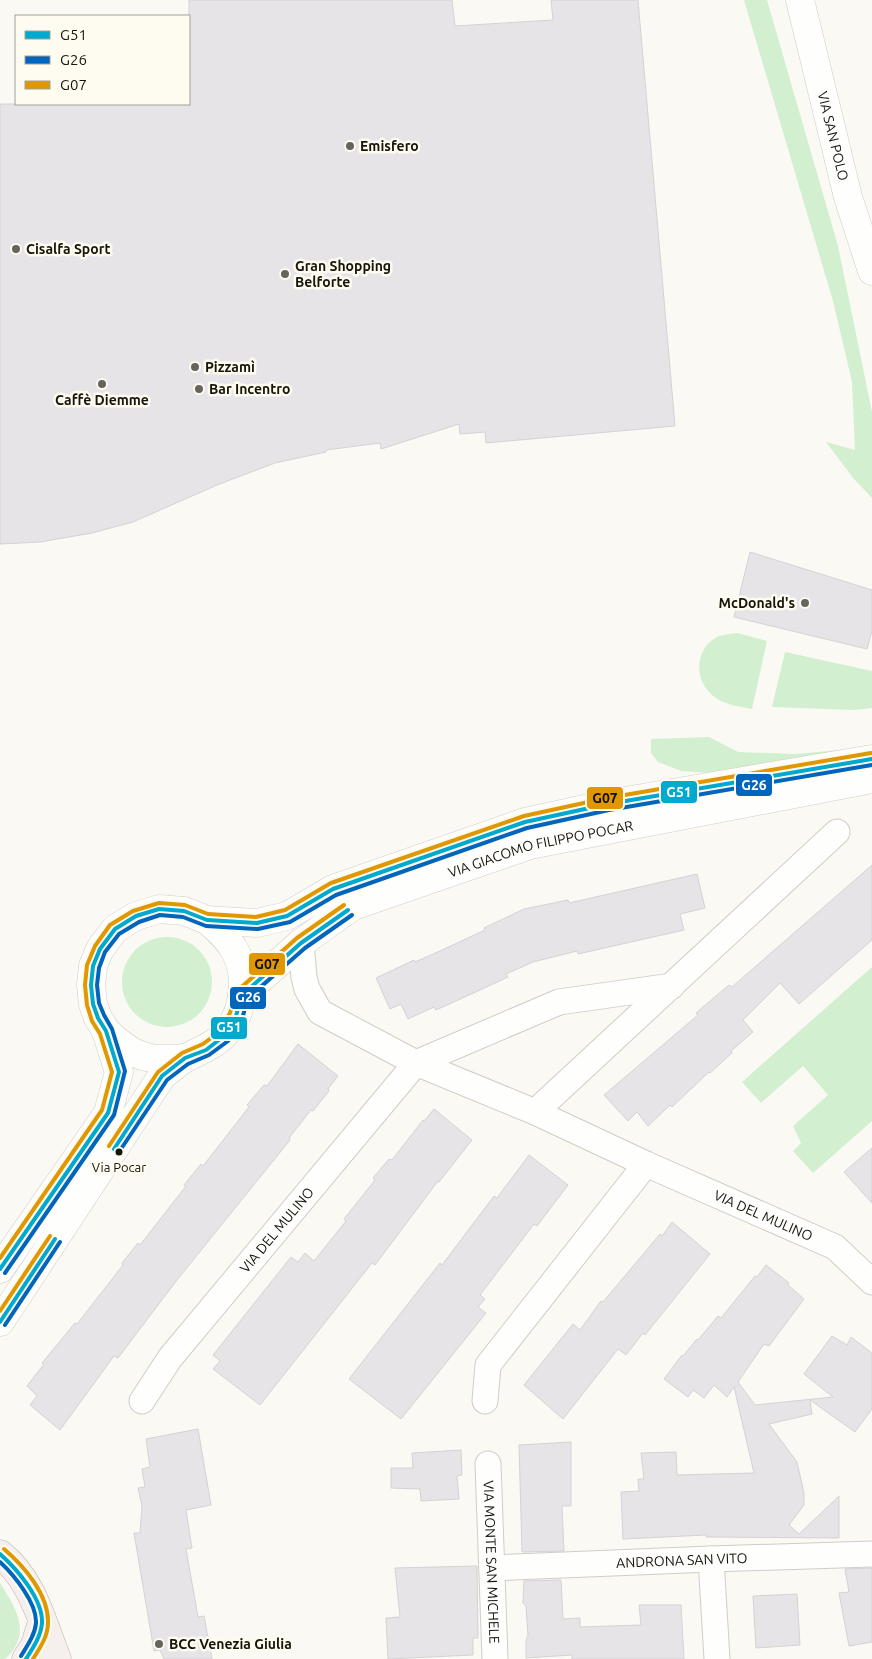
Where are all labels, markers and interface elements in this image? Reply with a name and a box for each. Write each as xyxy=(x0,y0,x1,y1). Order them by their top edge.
legend xyxy=(15,15,190,105)
text: G51 xyxy=(60,26,87,43)
text: G26 xyxy=(60,51,87,68)
text: G07 xyxy=(60,76,87,93)
street label: VIA SAN POLO xyxy=(815,90,852,182)
place label: Emisfero xyxy=(360,138,419,154)
marker: Emisfero xyxy=(344,140,356,152)
place label: Cisalfa Sport xyxy=(26,241,110,257)
marker: Cisalfa Sport xyxy=(10,243,22,255)
place label: Gran Shopping Belforte xyxy=(295,258,391,290)
marker: Gran Shopping Belforte xyxy=(279,268,291,280)
place label: Pizzamì xyxy=(205,359,255,375)
marker: Pizzamì xyxy=(189,361,201,373)
marker: Caffè Diemme xyxy=(96,378,108,390)
place label: Bar Incentro xyxy=(209,381,290,397)
marker: Bar Incentro xyxy=(193,383,205,395)
place label: Caffè Diemme xyxy=(55,392,149,408)
place label: McDonald's xyxy=(719,595,795,611)
marker: McDonald's xyxy=(799,597,811,609)
line badge: G26 xyxy=(735,773,773,797)
text: G26 xyxy=(741,777,767,793)
line badge: G51 xyxy=(660,780,698,804)
text: G51 xyxy=(666,784,692,800)
line badge: G07 xyxy=(586,786,624,810)
text: G07 xyxy=(592,790,618,806)
street label: VIA GIACOMO FILIPPO POCAR xyxy=(446,817,635,881)
line badge: G07 xyxy=(248,952,286,976)
text: G07 xyxy=(254,956,280,972)
line badge: G26 xyxy=(229,986,267,1010)
text: G26 xyxy=(235,989,261,1005)
line badge: G51 xyxy=(210,1016,248,1040)
text: G51 xyxy=(216,1019,242,1035)
marker: Via Pocar xyxy=(114,1147,124,1157)
place label: Via Pocar xyxy=(92,1160,146,1174)
street label: VIA DEL MULINO xyxy=(237,1184,317,1276)
street label: VIA DEL MULINO xyxy=(711,1187,815,1244)
street label: VIA MONTE SAN MICHELE xyxy=(481,1480,502,1644)
street label: ANDRONA SAN VITO xyxy=(616,1550,748,1571)
place label: BCC Venezia Giulia xyxy=(169,1636,292,1652)
marker: BCC Venezia Giulia xyxy=(153,1638,165,1650)

